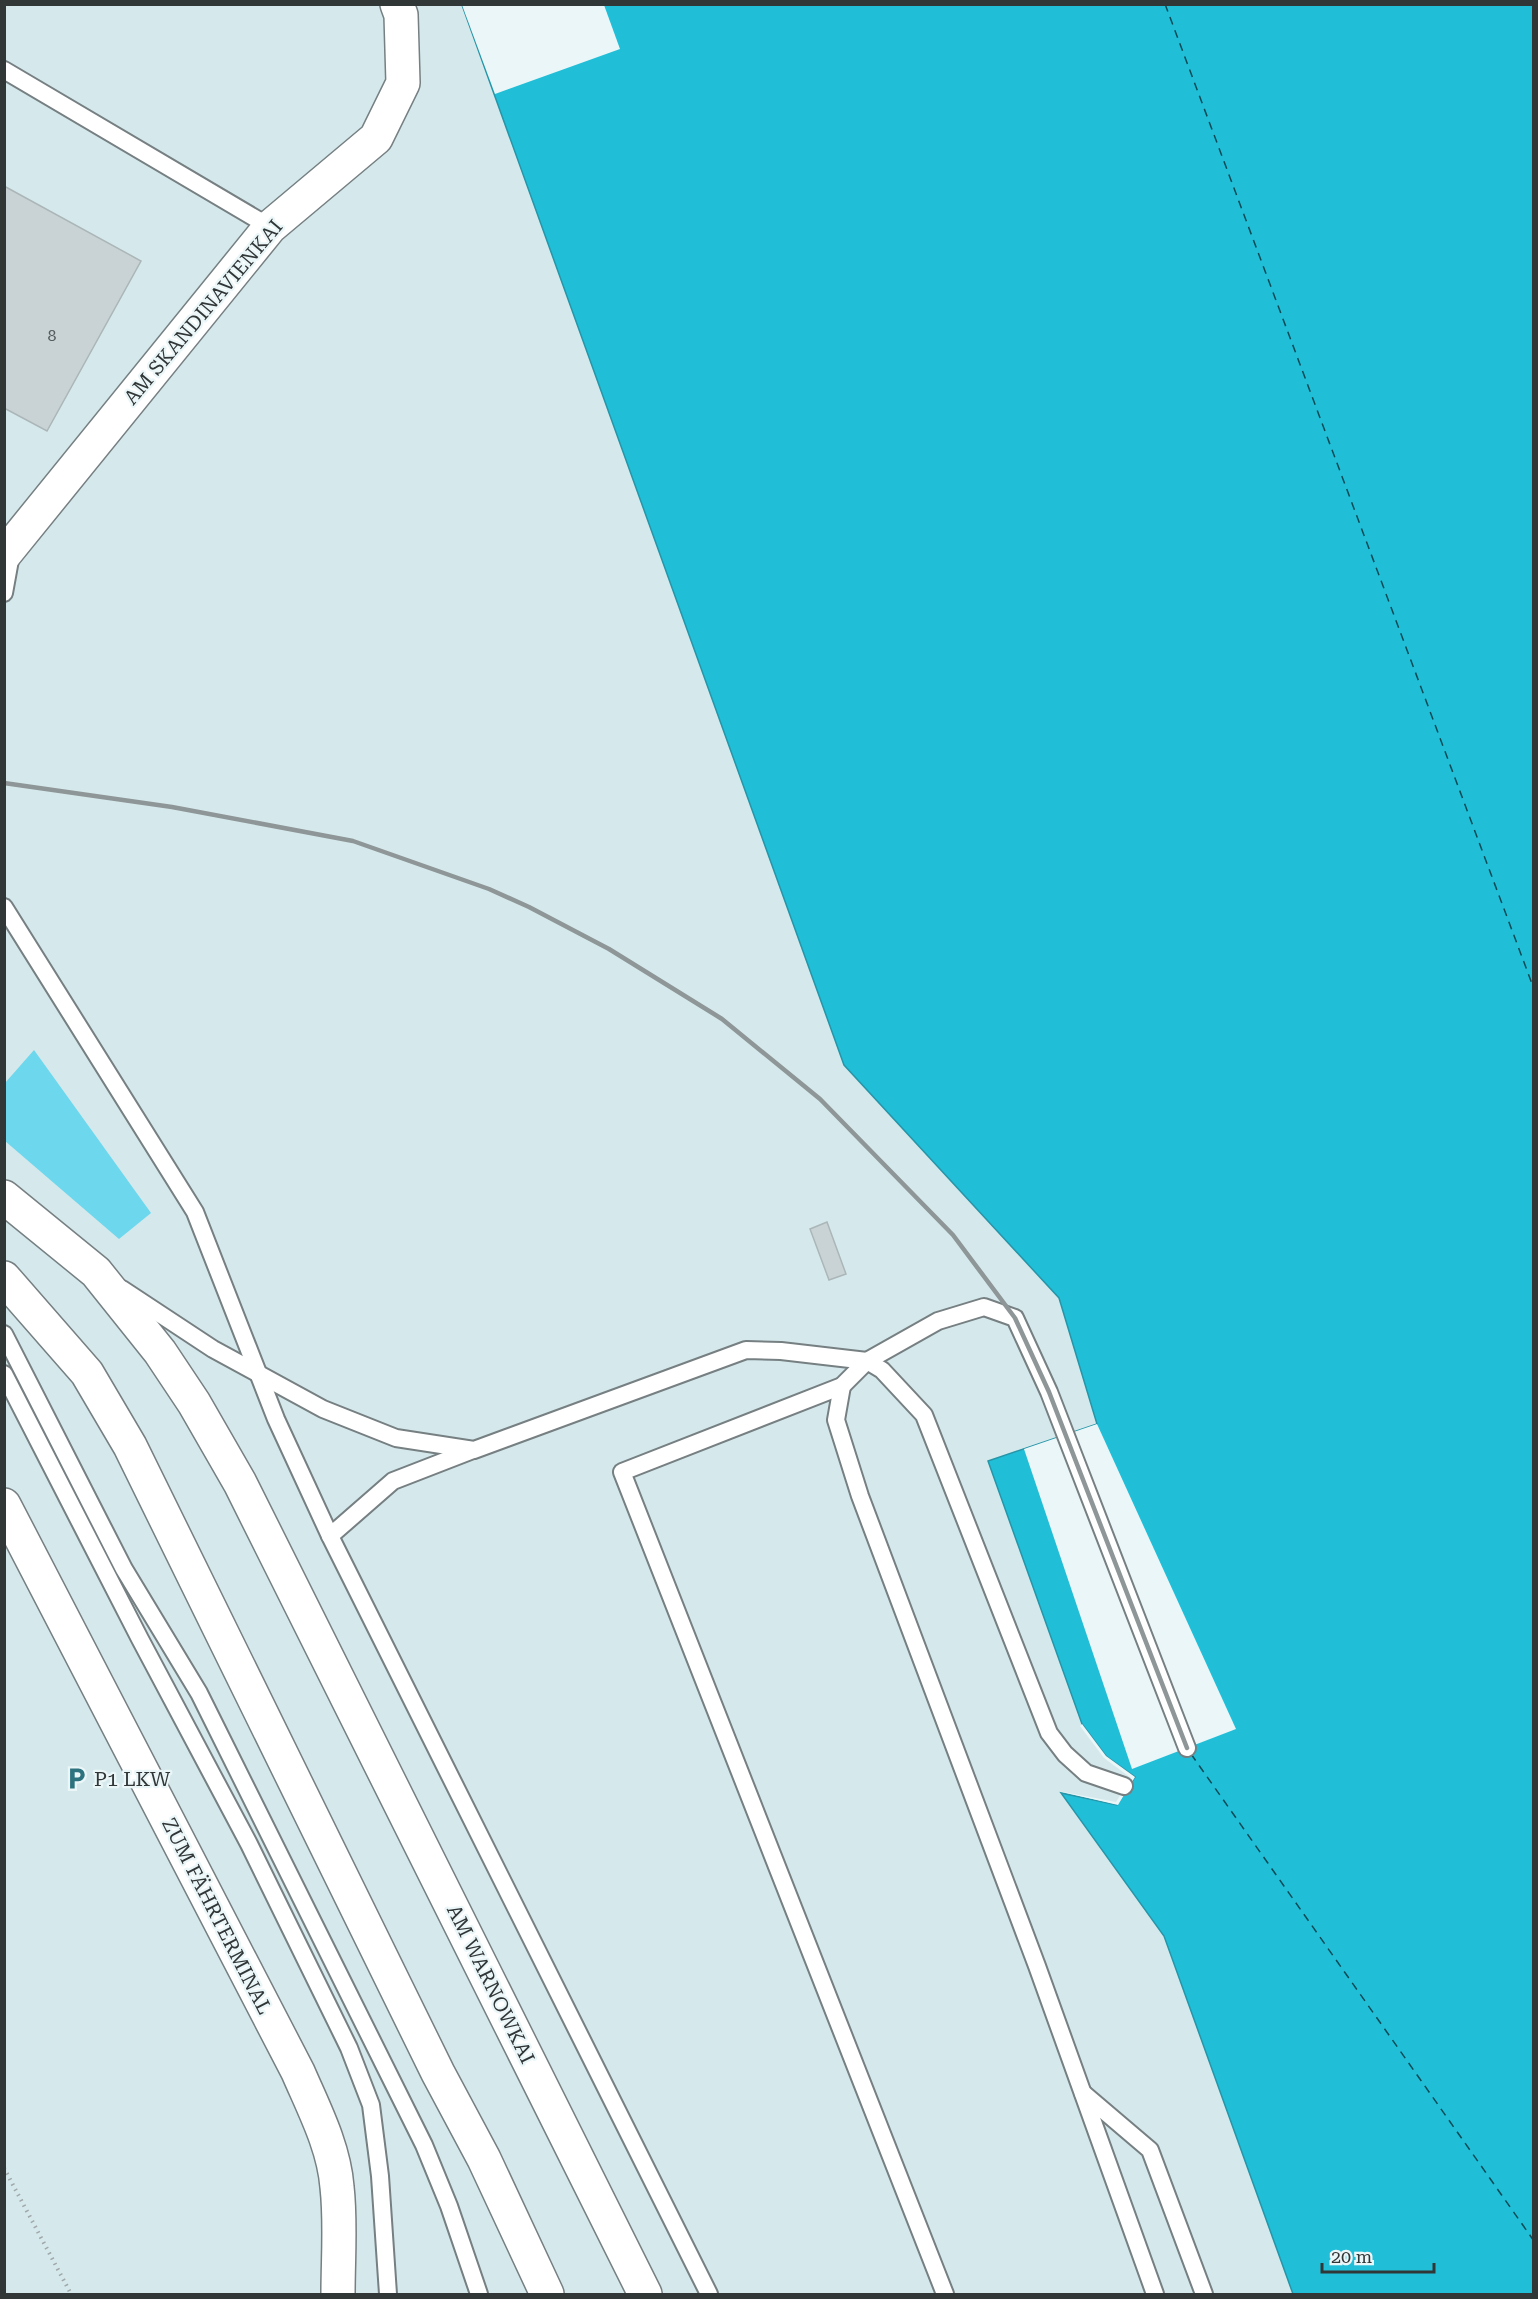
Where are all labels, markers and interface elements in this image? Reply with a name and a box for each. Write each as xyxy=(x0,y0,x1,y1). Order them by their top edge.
street label: AM SKANDINAVIENKAI xyxy=(119,215,287,409)
house number: 8 xyxy=(48,326,57,345)
parking icon: P1 LKW xyxy=(63,1766,89,1792)
place label: P1 LKW xyxy=(94,1767,171,1791)
street label: ZUM FÄHRTERMINAL xyxy=(157,1814,277,2018)
street label: AM WARNOWKAI xyxy=(442,1901,540,2067)
scale bar xyxy=(1322,2236,1434,2274)
text: 20 m xyxy=(1331,2246,1372,2267)

